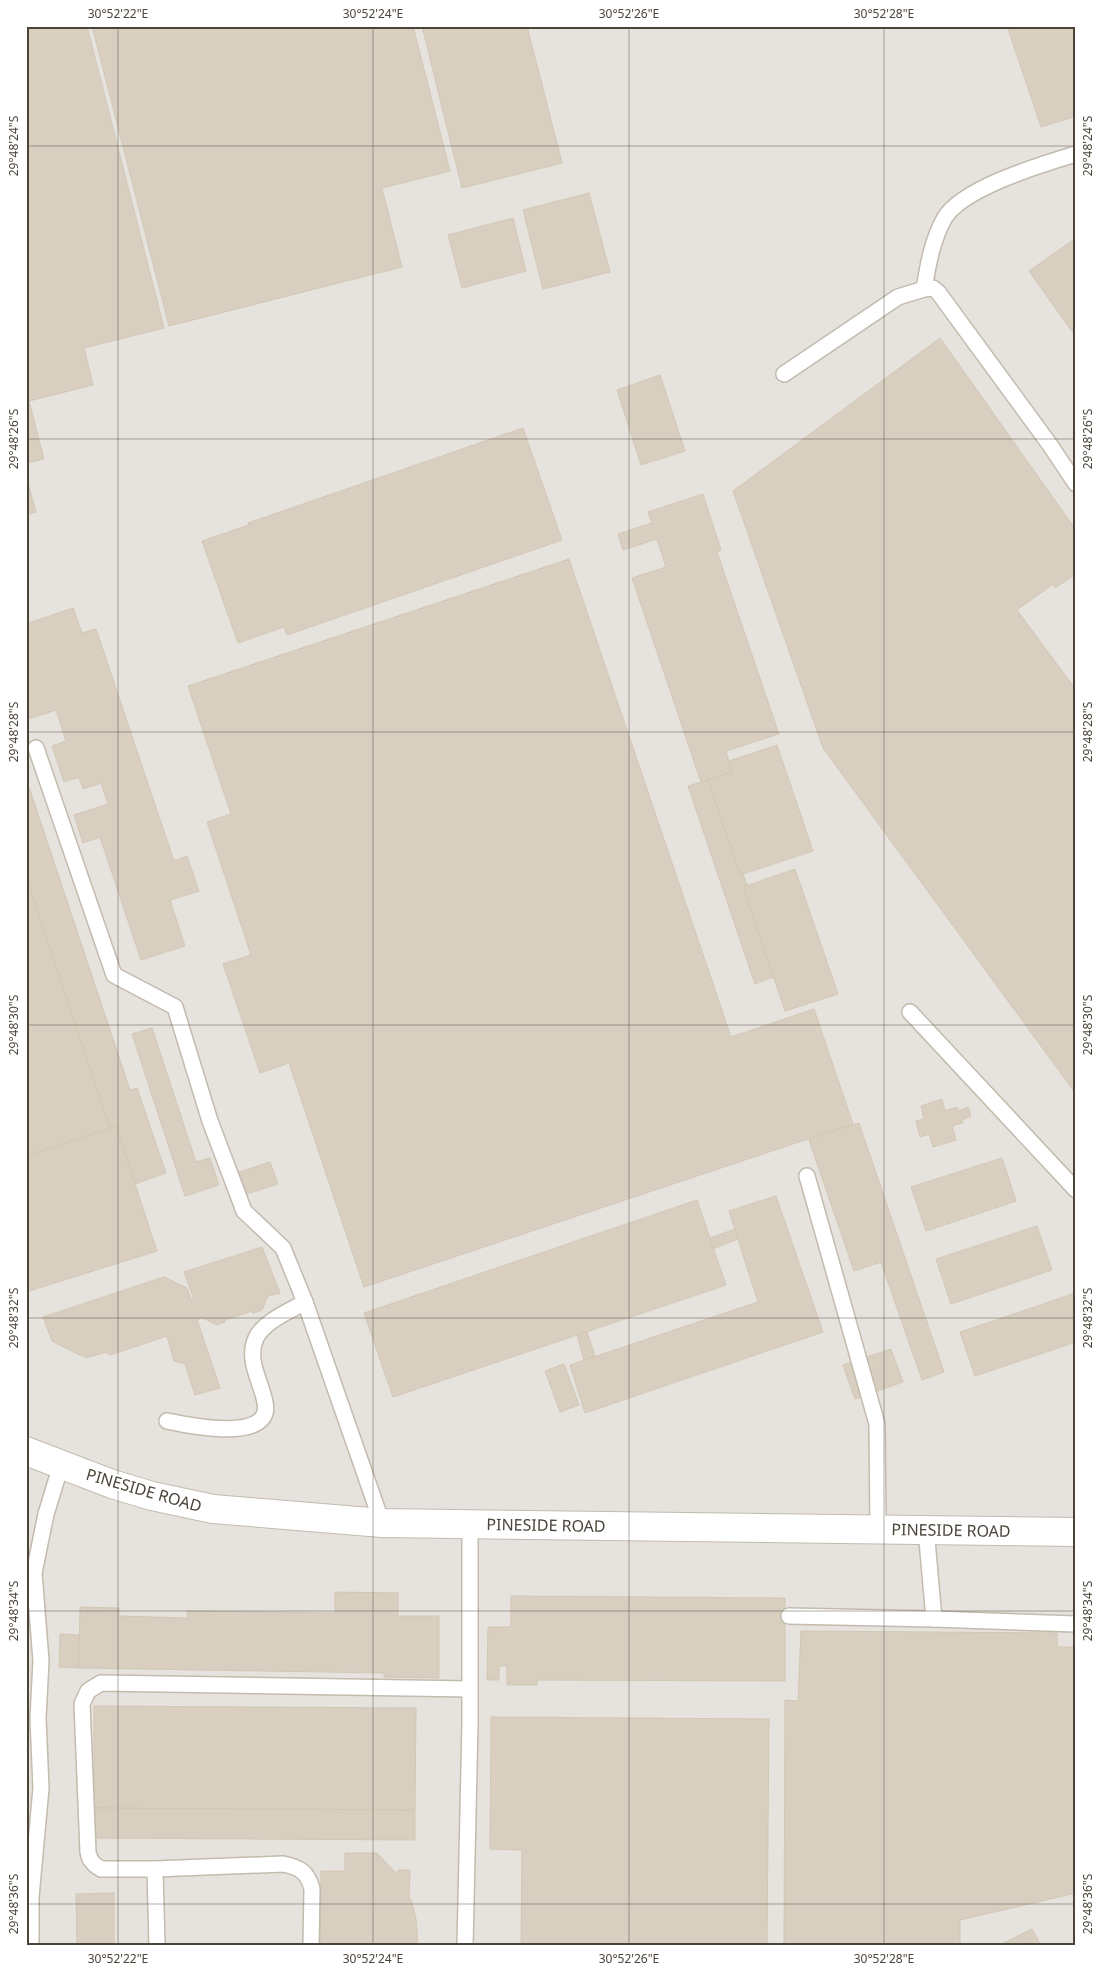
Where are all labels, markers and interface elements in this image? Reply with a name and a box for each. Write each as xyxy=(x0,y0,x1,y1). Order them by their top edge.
text: 30°52'22"E xyxy=(88,5,148,22)
text: 30°52'24"E xyxy=(343,5,403,22)
text: 30°52'26"E xyxy=(599,5,659,22)
text: 30°52'28"E xyxy=(854,5,914,22)
text: 29°48'24"S xyxy=(5,115,22,176)
text: 29°48'24"S xyxy=(1079,115,1096,176)
text: 29°48'26"S xyxy=(5,408,22,469)
text: 29°48'26"S xyxy=(1079,408,1096,469)
text: 29°48'28"S xyxy=(5,701,22,762)
text: 29°48'28"S xyxy=(1079,701,1096,762)
text: 29°48'30"S xyxy=(5,994,22,1055)
text: 29°48'30"S xyxy=(1079,994,1096,1055)
text: 29°48'32"S xyxy=(5,1287,22,1348)
text: 29°48'32"S xyxy=(1079,1287,1096,1348)
street label: PINESIDE ROAD xyxy=(84,1463,204,1517)
street label: PINESIDE ROAD xyxy=(486,1513,606,1537)
street label: PINESIDE ROAD xyxy=(891,1518,1011,1542)
text: 29°48'34"S xyxy=(5,1580,22,1641)
text: 29°48'34"S xyxy=(1079,1580,1096,1641)
text: 29°48'36"S xyxy=(5,1873,22,1934)
text: 29°48'36"S xyxy=(1079,1873,1096,1934)
text: 30°52'22"E xyxy=(88,1950,148,1967)
text: 30°52'24"E xyxy=(343,1950,403,1967)
text: 30°52'26"E xyxy=(599,1950,659,1967)
text: 30°52'28"E xyxy=(854,1950,914,1967)

